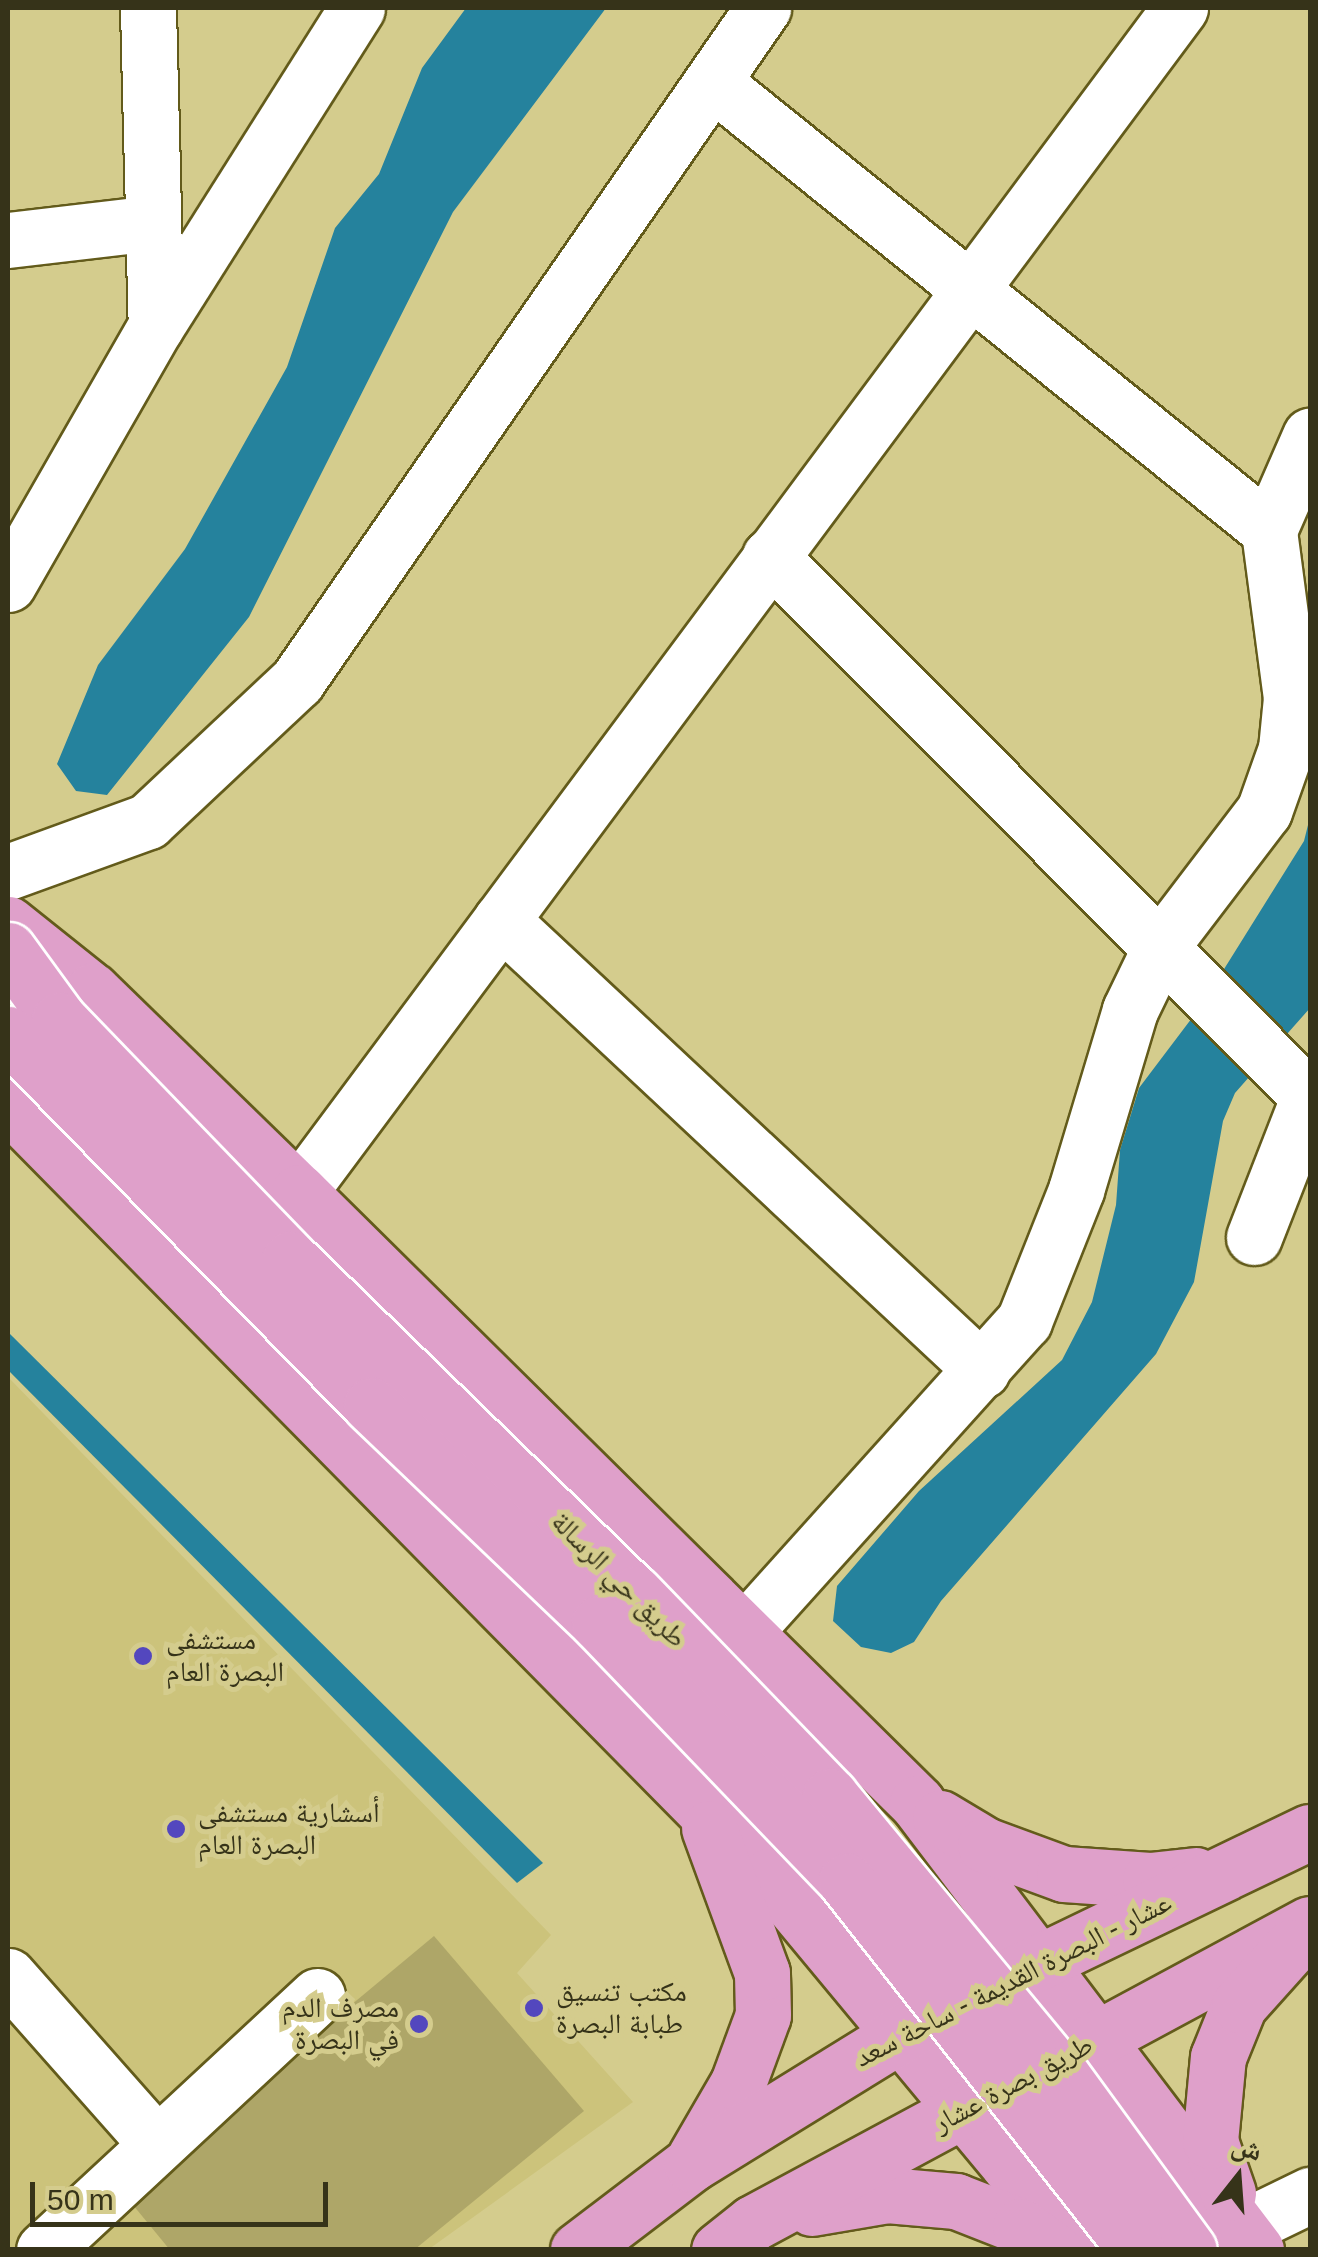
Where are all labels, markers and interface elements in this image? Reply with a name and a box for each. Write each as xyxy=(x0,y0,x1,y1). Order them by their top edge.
street label: طريق حي الرسالة xyxy=(544,1505,694,1655)
place label: مستشفى البصرة العام xyxy=(166,1623,284,1689)
marker: مستشفى البصرة العام xyxy=(130,1643,156,1669)
place label: أسشارية مستشفى البصرة العام xyxy=(198,1796,380,1862)
marker: أسشارية مستشفى البصرة العام xyxy=(163,1816,189,1842)
street label: عشار - البصرة القديمة - ساحة سعد xyxy=(849,1885,1177,2075)
place label: مكتب تنسيق طبابة البصرة xyxy=(556,1975,687,2041)
place label: مصرف الدم في البصرة xyxy=(282,1991,399,2057)
marker: مكتب تنسيق طبابة البصرة xyxy=(521,1995,547,2021)
marker: مصرف الدم في البصرة xyxy=(408,2013,430,2035)
street label: طريق بصرة عشار xyxy=(928,2028,1098,2140)
north arrow xyxy=(1188,2127,1288,2227)
text: ش xyxy=(1228,2129,1266,2167)
scale bar xyxy=(35,2162,332,2224)
text: 50 m xyxy=(47,2183,114,2216)

